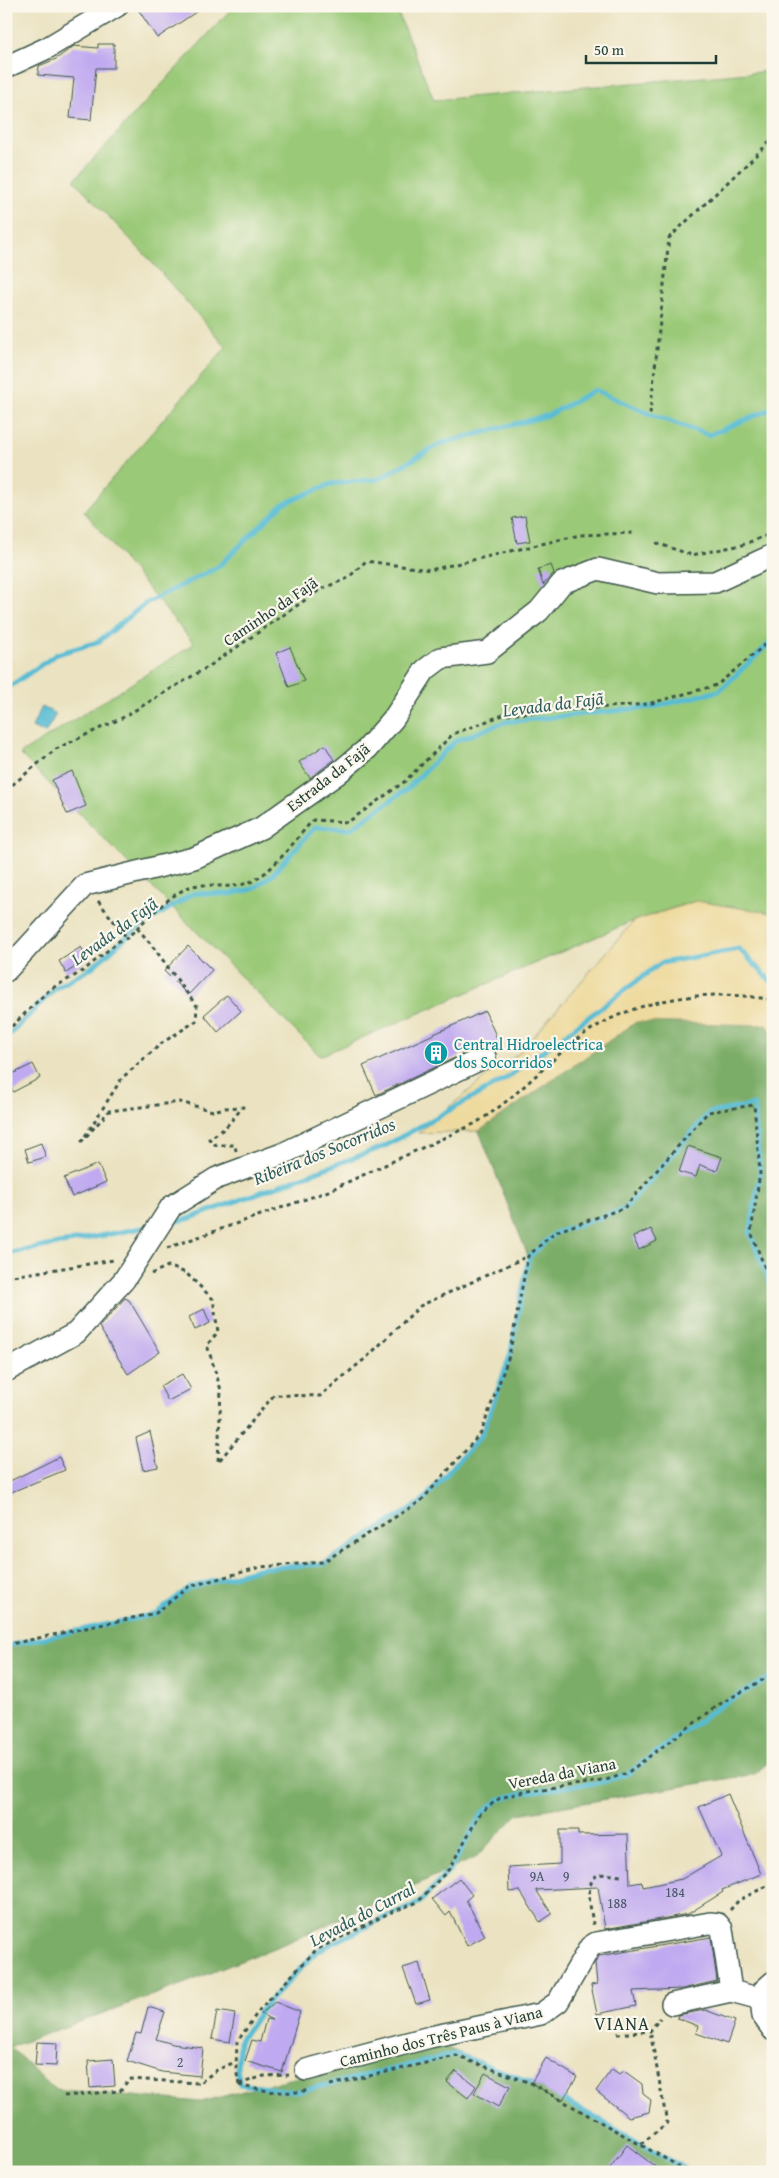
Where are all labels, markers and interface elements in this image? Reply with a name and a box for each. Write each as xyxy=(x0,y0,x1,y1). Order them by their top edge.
scale bar xyxy=(586,32,716,64)
text: 50 m xyxy=(594,39,625,60)
street label: Caminho da Fajã xyxy=(218,570,323,652)
water label: Levada da Fajã xyxy=(500,684,606,724)
street label: Estrada da Fajã xyxy=(281,737,375,817)
water label: Levada da Fajã xyxy=(64,890,164,972)
place label: Central Hidroelectrica dos Socorridos xyxy=(454,1032,603,1074)
building icon: Central Hidroelectrica dos Socorridos xyxy=(423,1040,449,1066)
water label: Ribeira dos Socorridos xyxy=(248,1110,400,1192)
street label: Vereda da Viana xyxy=(506,1751,618,1795)
house number: 9A xyxy=(529,1866,545,1886)
house number: 9 xyxy=(563,1866,570,1886)
water label: Levada do Curral xyxy=(304,1875,420,1954)
house number: 184 xyxy=(665,1882,685,1902)
house number: 188 xyxy=(607,1893,627,1913)
street label: Caminho dos Três Paus à Viana xyxy=(337,1999,545,2073)
district label: VIANA xyxy=(594,2010,650,2037)
house number: 2 xyxy=(177,2052,183,2072)

